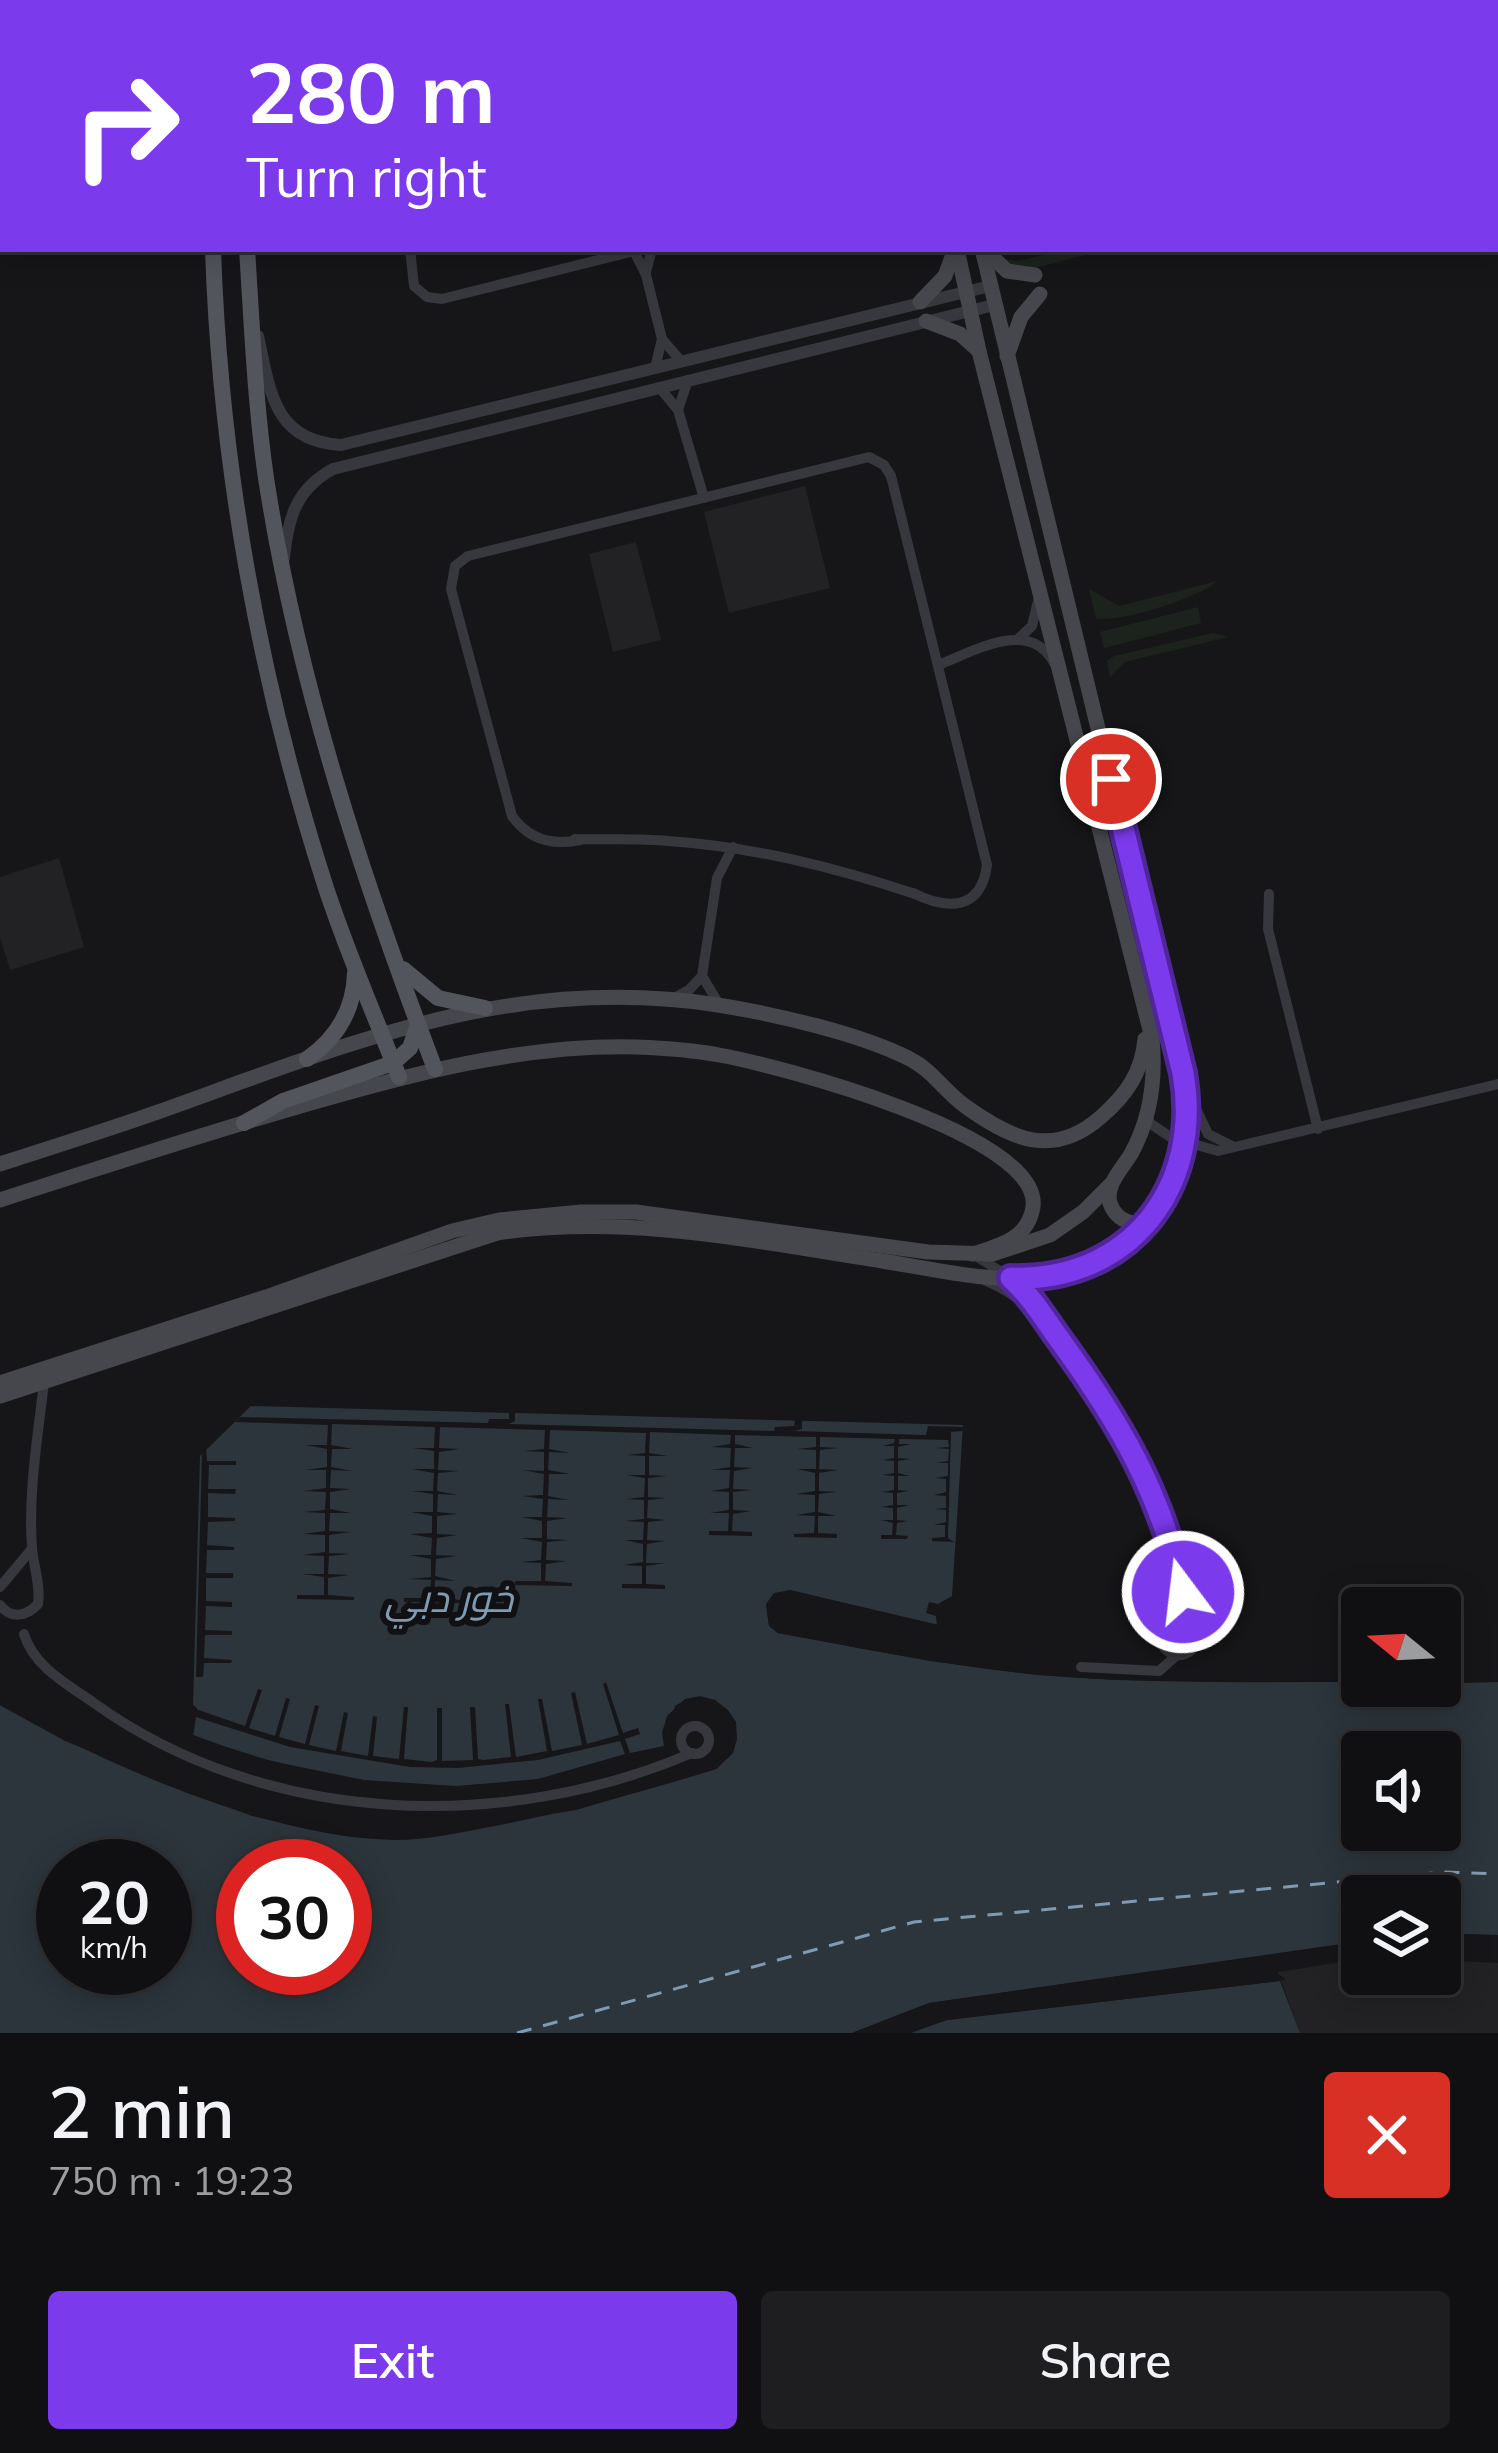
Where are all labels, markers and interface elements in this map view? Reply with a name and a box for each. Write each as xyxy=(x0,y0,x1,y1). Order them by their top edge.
text: 280 m xyxy=(246,39,496,144)
icon: right xyxy=(48,48,204,204)
text: Turn right xyxy=(246,143,487,211)
pin xyxy=(1060,728,1162,830)
icon: arrive xyxy=(1078,746,1144,812)
position arrow xyxy=(1120,1529,1246,1655)
water label: خور دبي xyxy=(385,1573,515,1629)
north arrow xyxy=(1341,1587,1461,1707)
map controls xyxy=(1341,1587,1461,1995)
button: sound xyxy=(1341,1731,1461,1851)
speed limit sign: 30 xyxy=(216,1839,372,1995)
text: 20 xyxy=(78,1864,150,1939)
button: layers xyxy=(1341,1875,1461,1995)
text: km/h xyxy=(80,1928,148,1966)
text: 2 min xyxy=(48,2066,235,2156)
button: close xyxy=(1324,2072,1450,2198)
text: 750 m · 19:23 xyxy=(48,2156,294,2205)
button: Exit xyxy=(48,2291,737,2429)
button: Share xyxy=(761,2291,1450,2429)

